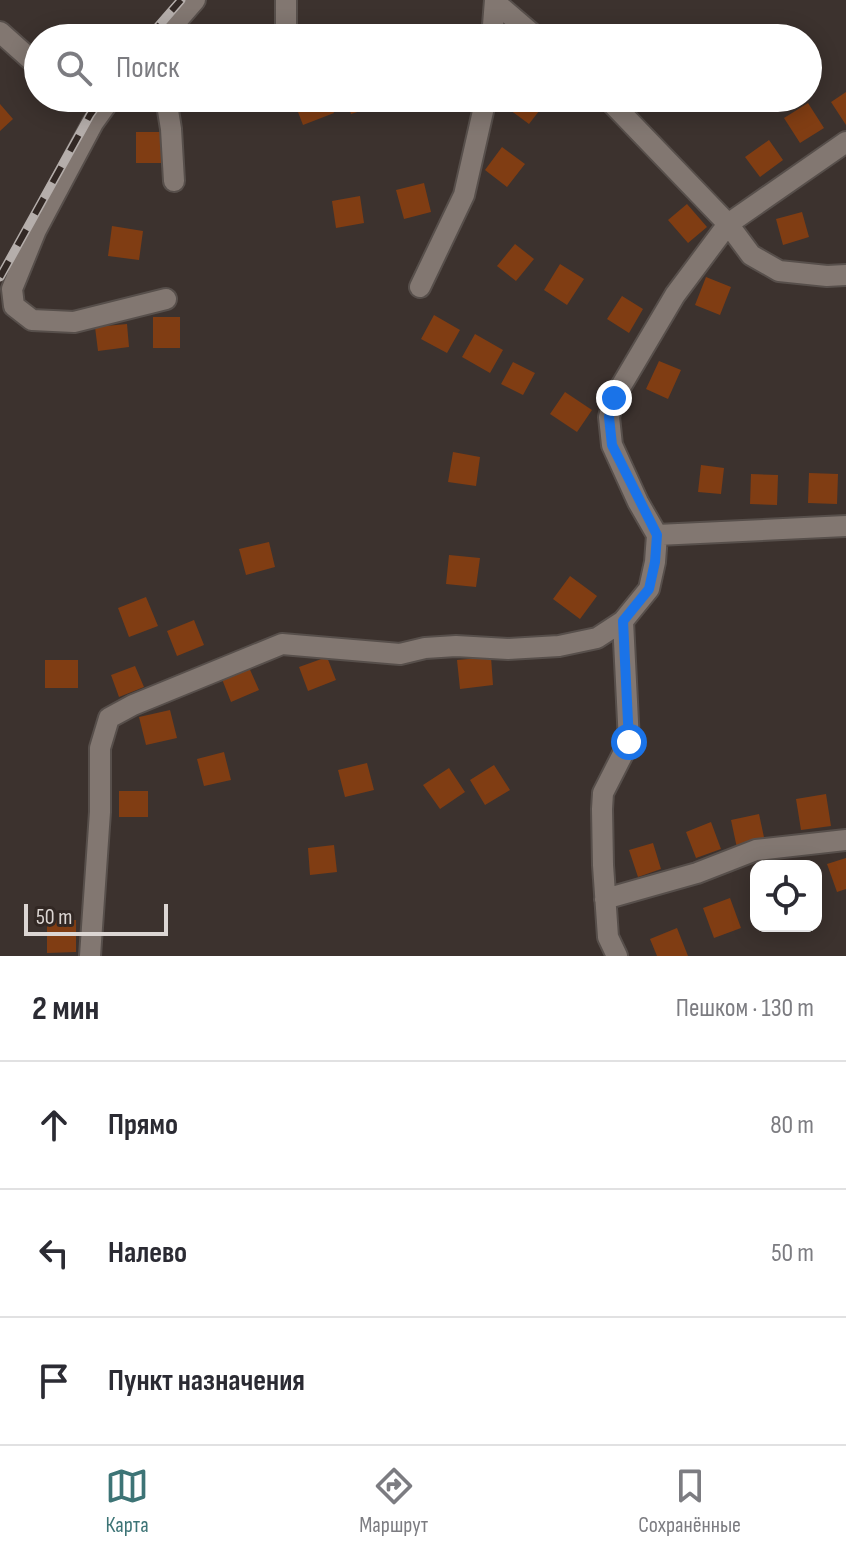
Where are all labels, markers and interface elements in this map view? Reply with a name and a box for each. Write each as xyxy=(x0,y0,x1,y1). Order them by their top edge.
search box xyxy=(24,24,822,112)
icon: search xyxy=(52,46,96,90)
text: Поиск xyxy=(116,50,179,86)
route end xyxy=(596,380,632,416)
route start xyxy=(611,724,647,760)
map controls xyxy=(750,860,822,932)
button: locate xyxy=(750,860,822,932)
scale bar xyxy=(24,900,168,936)
text: 50 m xyxy=(36,904,72,931)
text: 2 мин xyxy=(32,988,99,1029)
text: Пешком · 130 m xyxy=(676,993,814,1024)
icon: ahead xyxy=(32,1103,76,1147)
text: Прямо xyxy=(108,1107,178,1143)
text: 80 m xyxy=(770,1110,814,1141)
icon: left xyxy=(32,1231,76,1275)
text: Налево xyxy=(108,1235,187,1271)
text: 50 m xyxy=(771,1238,814,1269)
icon: arrive xyxy=(32,1359,76,1403)
text: Пункт назначения xyxy=(108,1363,305,1399)
tab: Карта xyxy=(105,1464,149,1539)
tab: Маршрут xyxy=(359,1464,428,1539)
tab: Сохранённые xyxy=(638,1464,741,1539)

